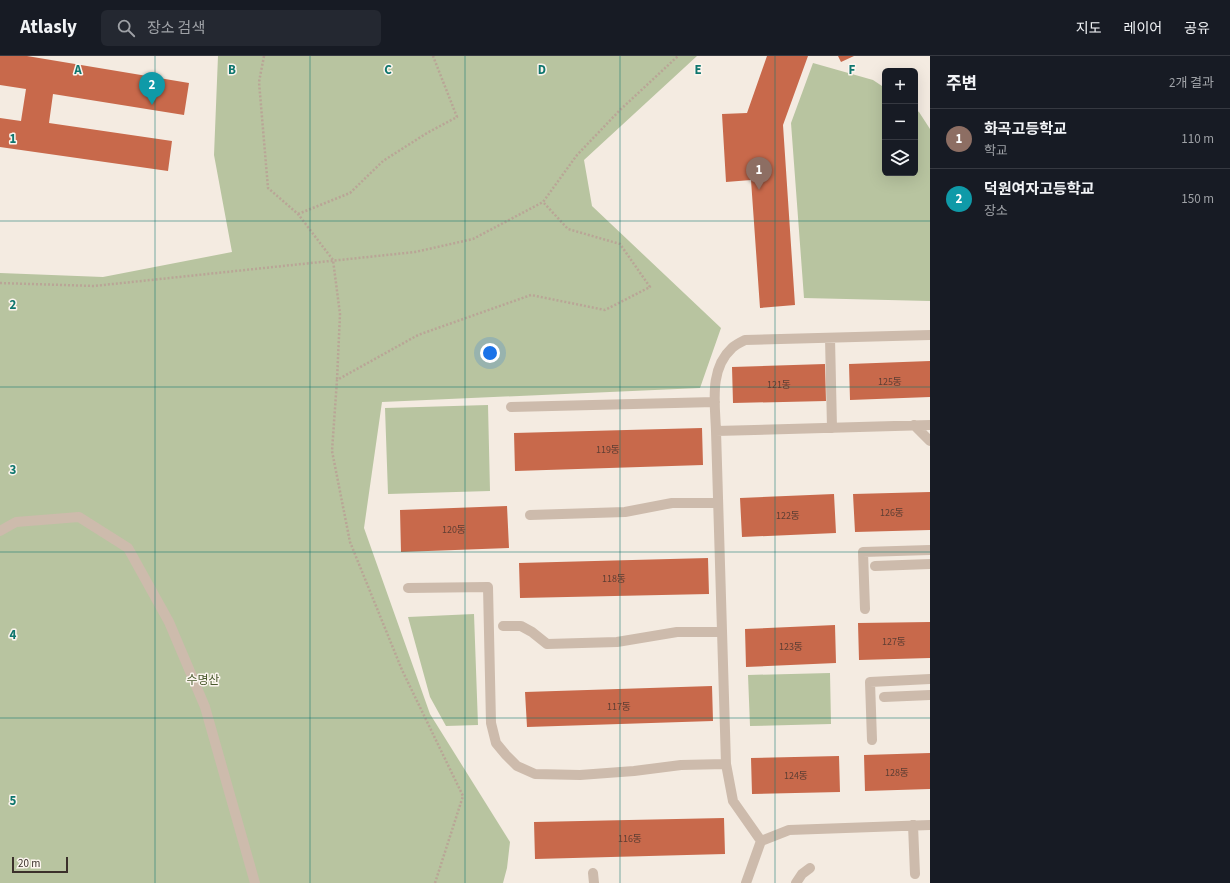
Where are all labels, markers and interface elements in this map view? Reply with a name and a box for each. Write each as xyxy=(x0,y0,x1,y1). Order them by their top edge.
search box xyxy=(101,10,381,46)
text: Atlasly xyxy=(20,14,77,41)
icon: search xyxy=(115,17,137,39)
text: 장소 검색 xyxy=(147,18,205,39)
text: 지도 xyxy=(1076,19,1102,39)
text: 레이어 xyxy=(1124,19,1162,39)
text: 공유 xyxy=(1184,19,1210,39)
text: A xyxy=(73,61,82,79)
text: B xyxy=(228,61,236,79)
text: C xyxy=(384,61,392,79)
text: D xyxy=(538,61,546,79)
text: E xyxy=(694,61,702,79)
text: F xyxy=(849,61,856,79)
map controls xyxy=(882,68,918,176)
button: + xyxy=(882,68,918,104)
pin: 2 xyxy=(139,72,165,105)
text: 주변 xyxy=(946,72,977,96)
text: 2개 결과 xyxy=(1169,74,1214,92)
button: − xyxy=(882,104,918,140)
text: 화곡고등학교 xyxy=(984,119,1067,140)
text: 1 xyxy=(10,130,17,148)
text: 1 xyxy=(956,130,962,148)
text: 110 m xyxy=(1181,130,1214,148)
button: layers xyxy=(882,140,918,176)
text: 학교 xyxy=(984,142,1008,160)
pin: 1 xyxy=(746,157,772,190)
text: 덕원여자고등학교 xyxy=(984,179,1094,200)
text: 2 xyxy=(956,190,962,208)
text: 150 m xyxy=(1181,190,1214,208)
text: 장소 xyxy=(984,202,1008,220)
text: 2 xyxy=(10,296,17,314)
your location xyxy=(480,343,500,363)
house number: 125동 xyxy=(878,375,902,389)
house number: 121동 xyxy=(767,378,791,392)
house number: 119동 xyxy=(596,443,620,457)
text: 3 xyxy=(10,461,17,479)
house number: 126동 xyxy=(880,506,904,520)
house number: 122동 xyxy=(776,509,800,523)
house number: 120동 xyxy=(442,523,466,537)
house number: 118동 xyxy=(602,572,626,586)
text: 4 xyxy=(10,626,17,644)
house number: 127동 xyxy=(882,635,906,649)
house number: 123동 xyxy=(779,640,803,654)
park label: 수명산 xyxy=(186,672,220,689)
house number: 117동 xyxy=(607,700,631,714)
house number: 128동 xyxy=(885,766,909,780)
house number: 124동 xyxy=(784,769,808,783)
text: 5 xyxy=(10,792,17,810)
house number: 116동 xyxy=(618,832,642,846)
scale bar xyxy=(12,855,68,874)
text: 20 m xyxy=(18,856,40,871)

